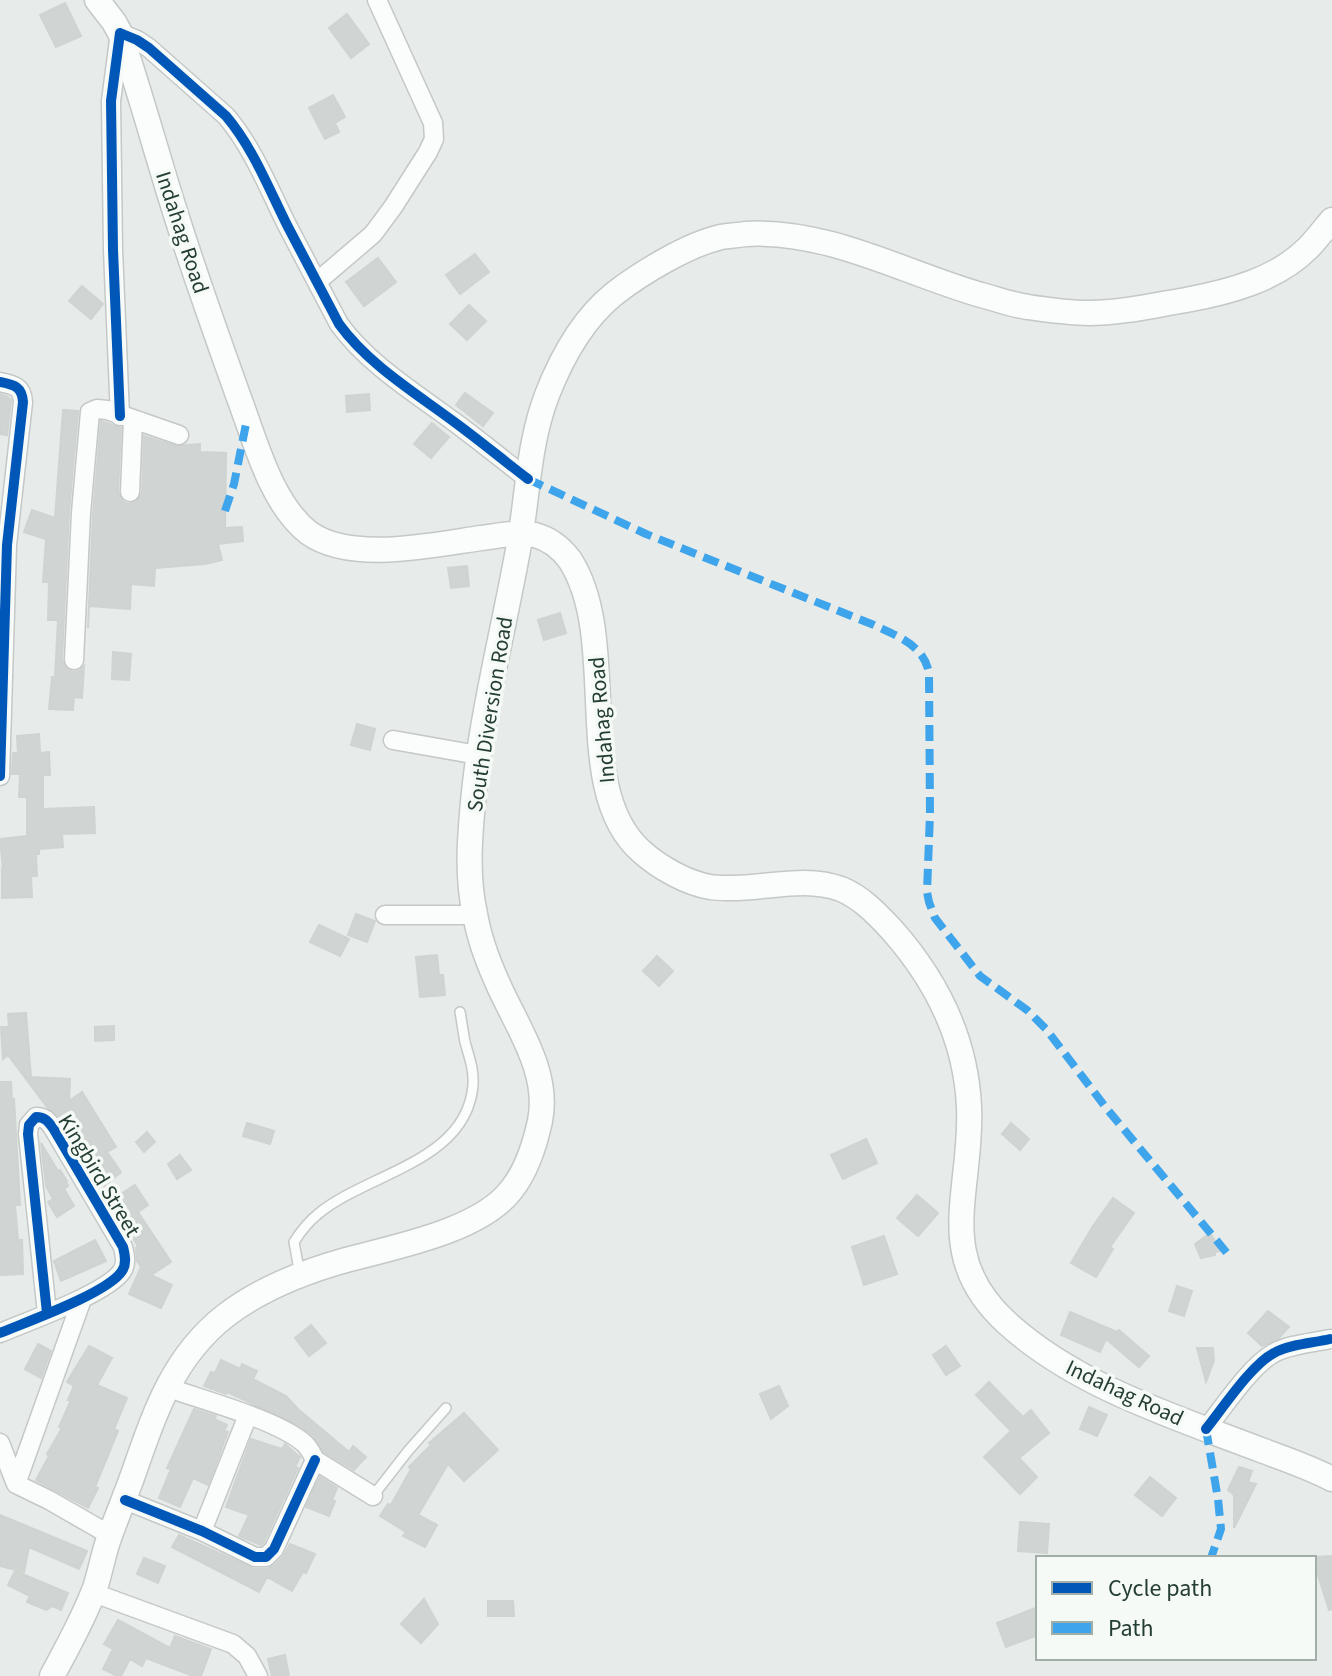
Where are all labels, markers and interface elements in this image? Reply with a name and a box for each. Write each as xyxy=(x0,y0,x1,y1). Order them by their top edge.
street label: Indahag Road xyxy=(147,167,217,298)
street label: South Diversion Road xyxy=(459,614,521,814)
street label: Indahag Road xyxy=(581,655,623,785)
street label: Kingbird Street xyxy=(50,1108,149,1243)
street label: Indahag Road xyxy=(1060,1352,1189,1434)
legend xyxy=(1036,1556,1316,1660)
text: Cycle path xyxy=(1108,1571,1212,1606)
text: Path xyxy=(1108,1611,1154,1646)

